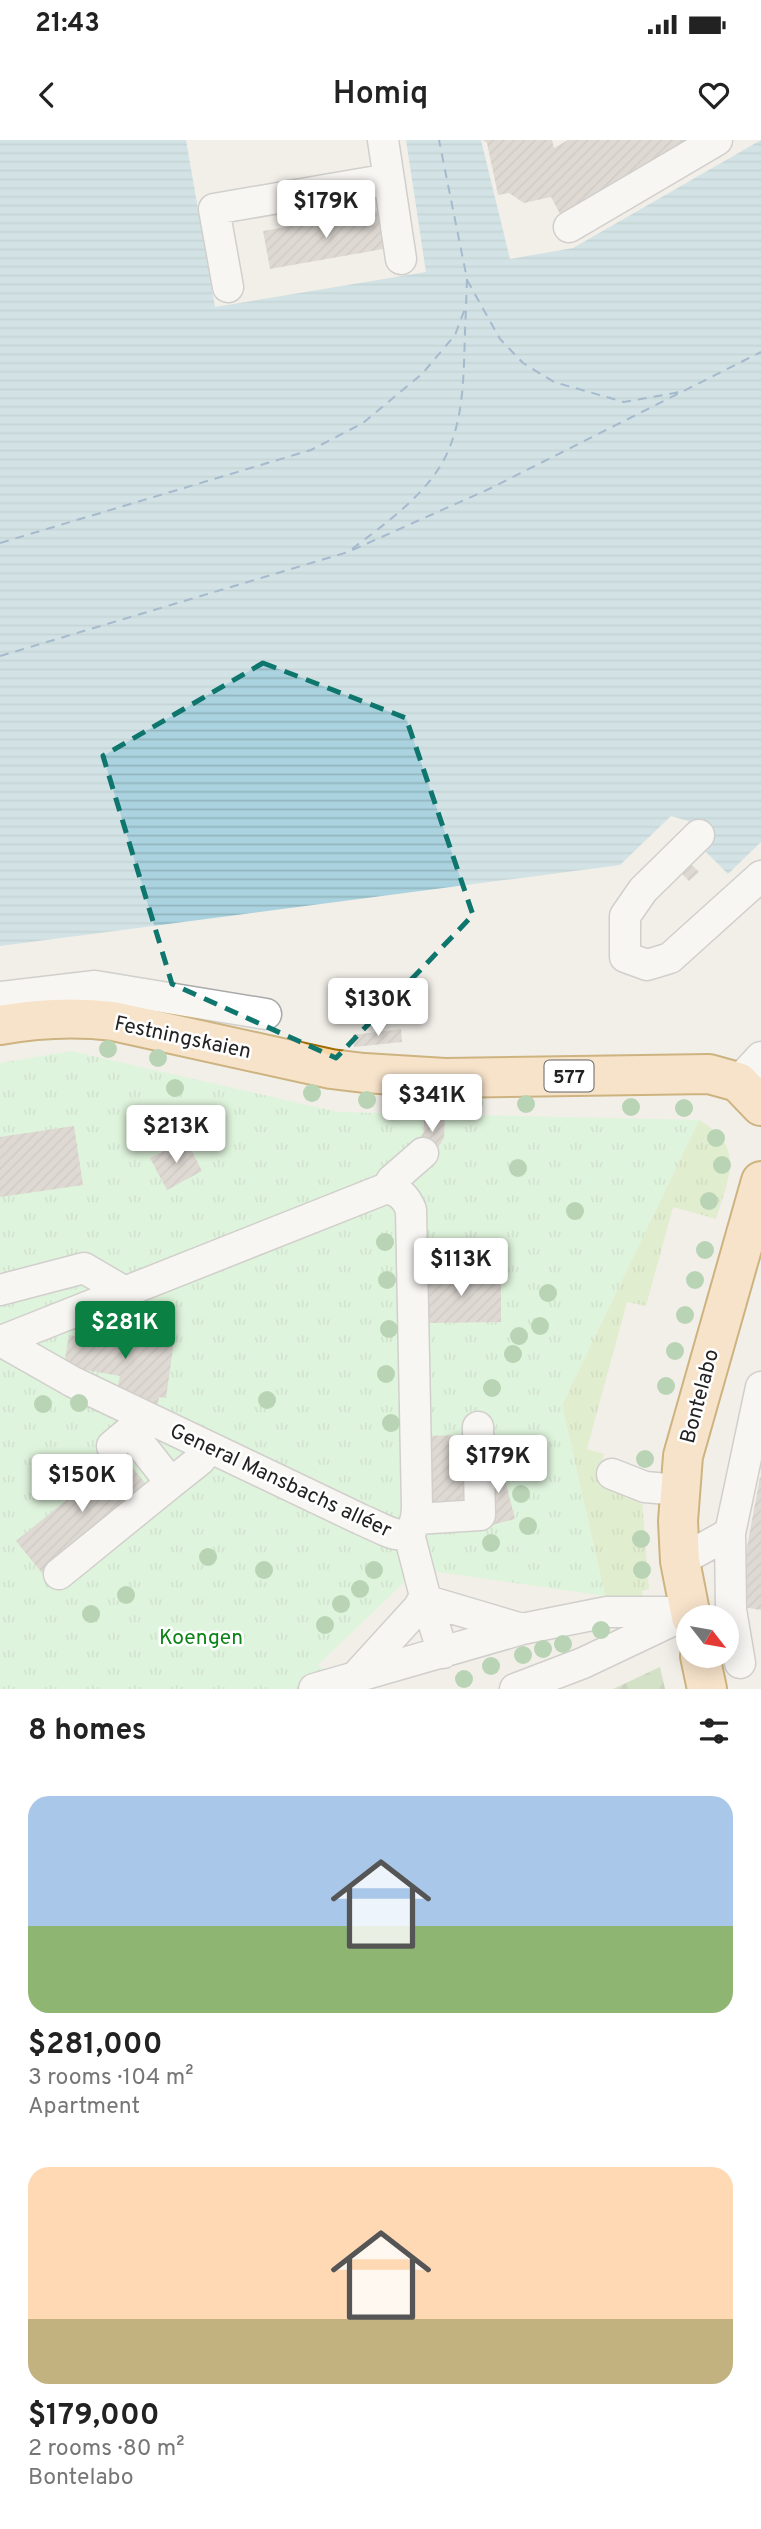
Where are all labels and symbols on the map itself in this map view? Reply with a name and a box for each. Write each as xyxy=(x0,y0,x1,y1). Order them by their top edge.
pin: $179K xyxy=(277,181,375,240)
pin: $130K xyxy=(329,978,427,1038)
street label: Festningskaien xyxy=(112,1011,254,1066)
road number: 577 xyxy=(544,1060,594,1092)
pin: $341K xyxy=(383,1074,481,1134)
pin: $213K xyxy=(127,1105,225,1165)
pin: $113K xyxy=(412,1238,510,1298)
pin: $281K xyxy=(76,1302,174,1361)
street label: Bontelabo xyxy=(675,1346,726,1446)
street label: General Mansbachs alléer xyxy=(165,1418,396,1545)
pin: $179K xyxy=(449,1436,547,1495)
pin: $150K xyxy=(33,1454,131,1514)
north arrow xyxy=(676,1605,738,1668)
park label: Koengen xyxy=(159,1625,243,1652)

